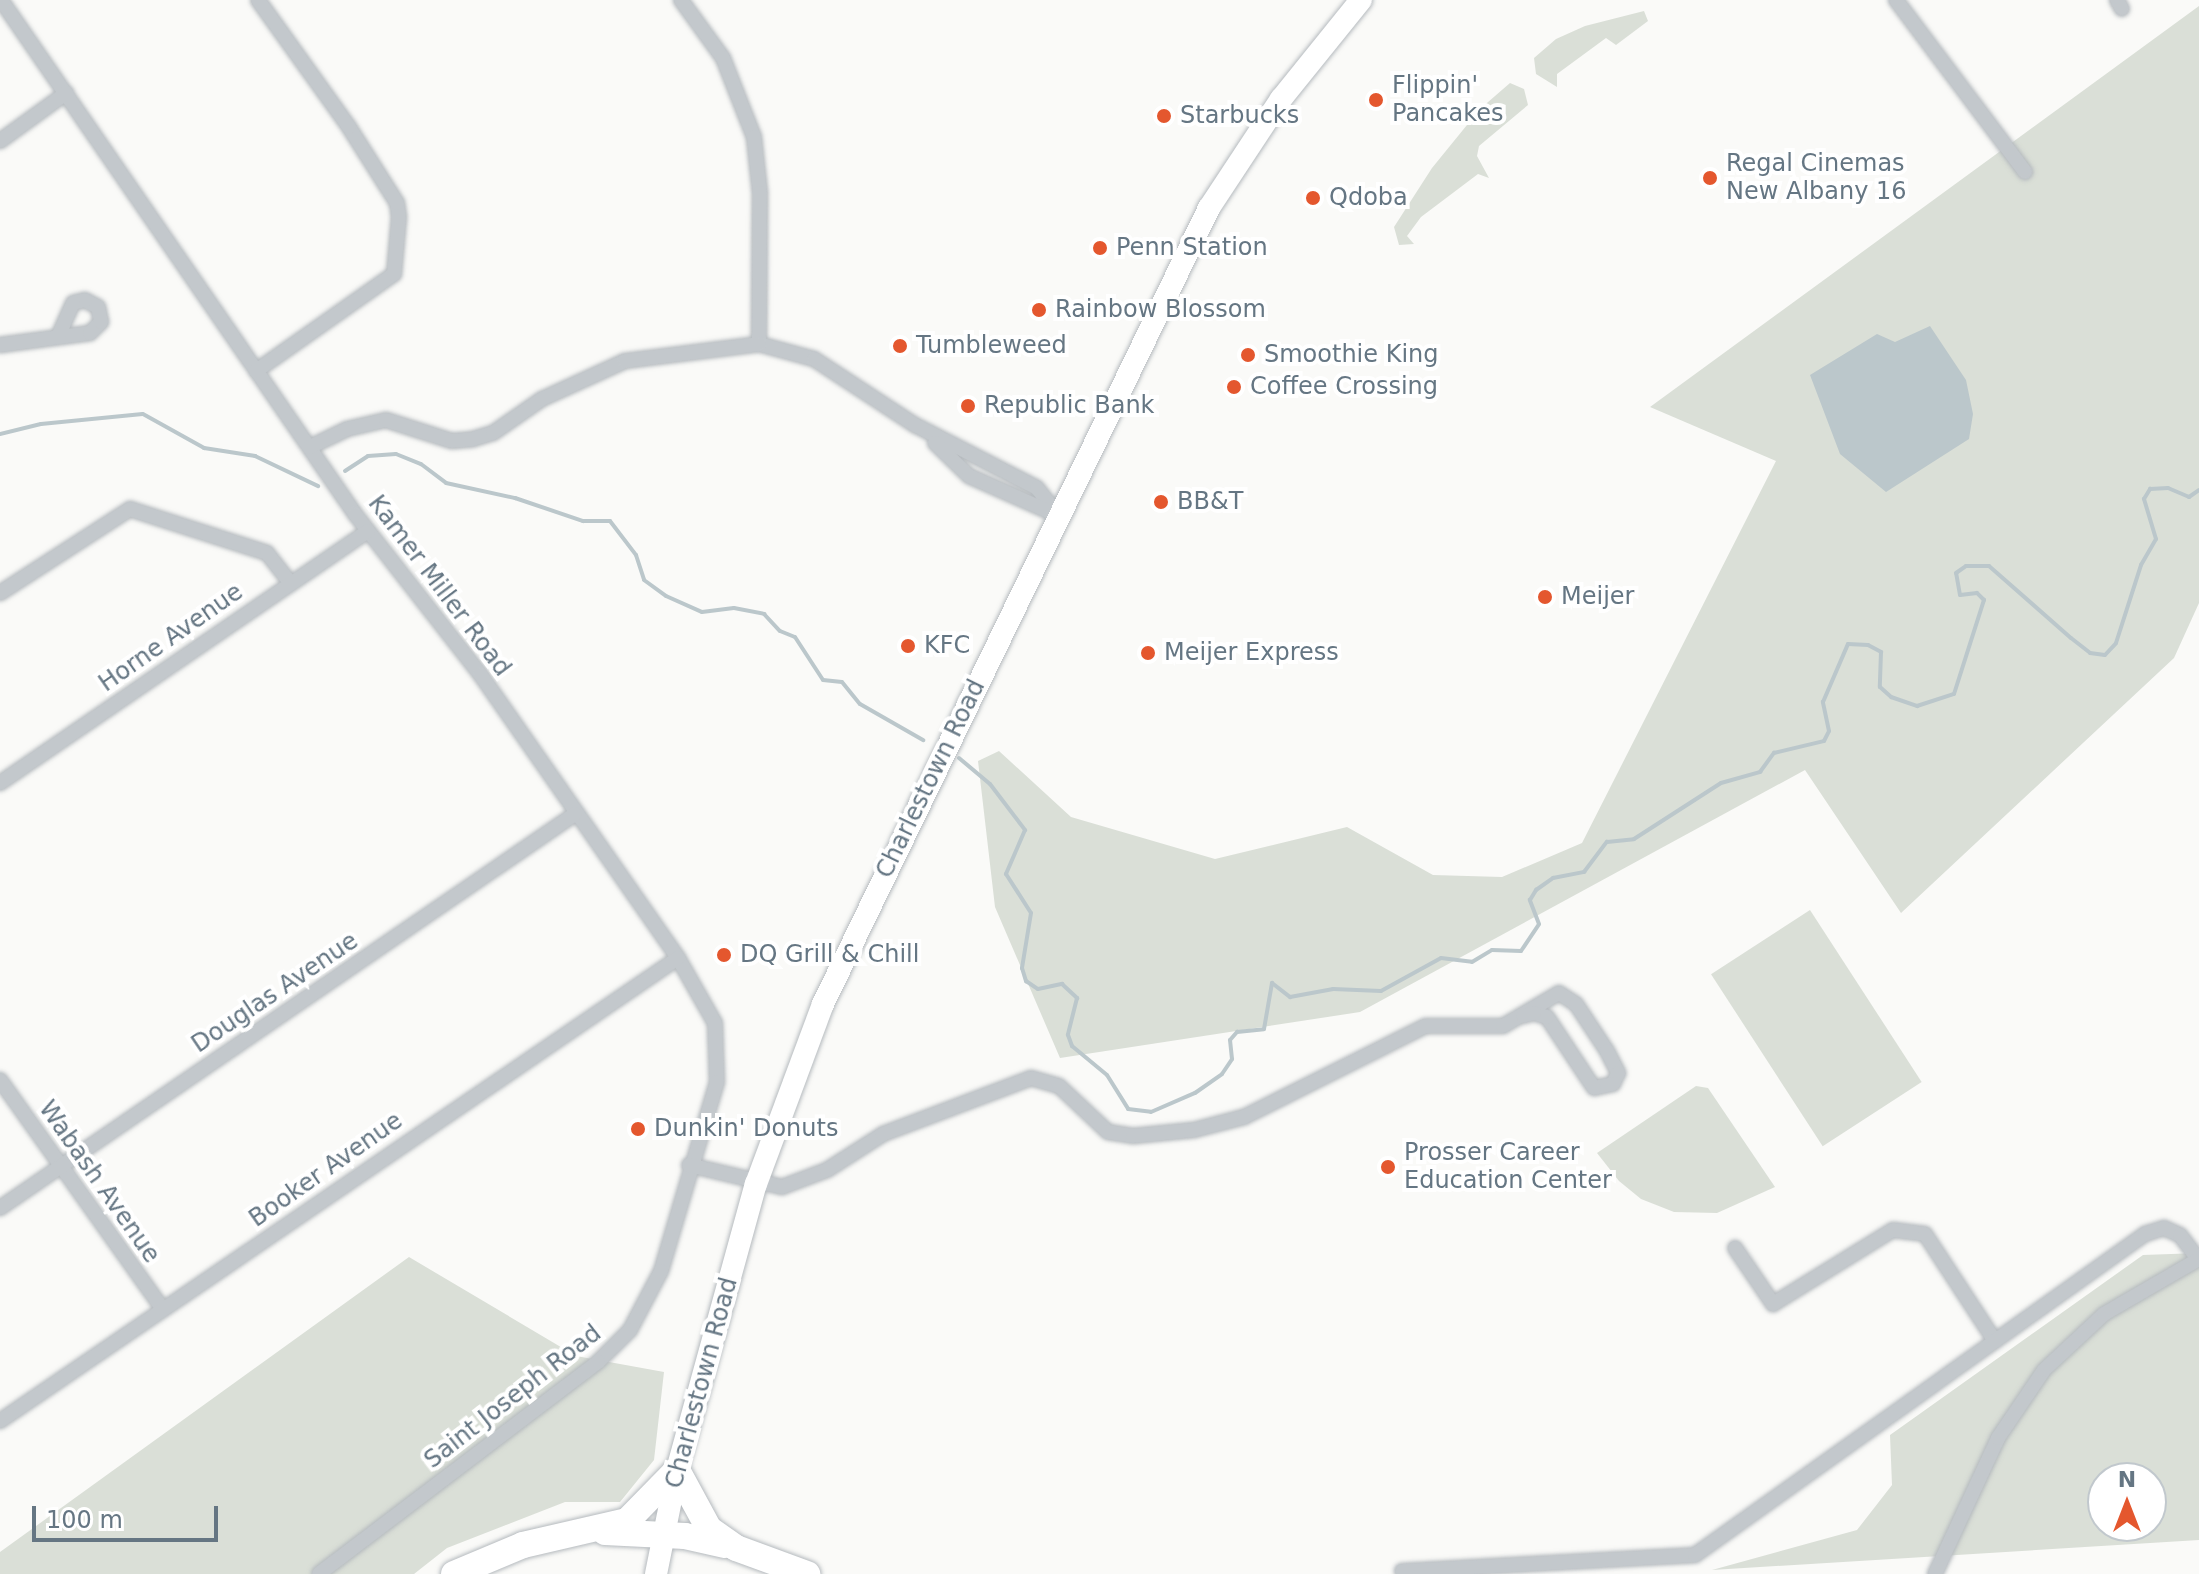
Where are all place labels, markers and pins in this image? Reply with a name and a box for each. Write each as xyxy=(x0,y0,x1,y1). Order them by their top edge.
place label: Flippin' Pancakes xyxy=(1392,72,1504,128)
marker: Flippin' Pancakes xyxy=(1367,91,1385,109)
place label: Starbucks xyxy=(1180,102,1299,130)
marker: Starbucks xyxy=(1155,107,1173,125)
place label: Regal Cinemas New Albany 16 xyxy=(1726,150,1907,206)
marker: Regal Cinemas New Albany 16 xyxy=(1701,169,1719,187)
place label: Qdoba xyxy=(1329,184,1408,212)
marker: Qdoba xyxy=(1304,189,1322,207)
place label: Penn Station xyxy=(1116,234,1268,262)
marker: Penn Station xyxy=(1091,239,1109,257)
place label: Rainbow Blossom xyxy=(1055,296,1266,324)
marker: Rainbow Blossom xyxy=(1030,301,1048,319)
place label: Tumbleweed xyxy=(916,332,1067,360)
marker: Tumbleweed xyxy=(891,337,909,355)
place label: Smoothie King xyxy=(1264,341,1439,369)
marker: Smoothie King xyxy=(1239,346,1257,364)
place label: Coffee Crossing xyxy=(1250,373,1438,401)
marker: Coffee Crossing xyxy=(1225,378,1243,396)
place label: Republic Bank xyxy=(984,392,1154,420)
marker: Republic Bank xyxy=(959,397,977,415)
place label: BB&T xyxy=(1177,488,1243,516)
marker: BB&T xyxy=(1152,493,1170,511)
place label: Meijer xyxy=(1561,583,1634,611)
marker: Meijer xyxy=(1536,588,1554,606)
place label: KFC xyxy=(924,632,970,660)
marker: KFC xyxy=(899,637,917,655)
place label: Meijer Express xyxy=(1164,639,1339,667)
marker: Meijer Express xyxy=(1139,644,1157,662)
place label: DQ Grill & Chill xyxy=(740,941,919,969)
marker: DQ Grill & Chill xyxy=(715,946,733,964)
place label: Dunkin' Donuts xyxy=(654,1115,838,1143)
marker: Dunkin' Donuts xyxy=(629,1120,647,1138)
place label: Prosser Career Education Center xyxy=(1404,1139,1612,1195)
marker: Prosser Career Education Center xyxy=(1379,1158,1397,1176)

